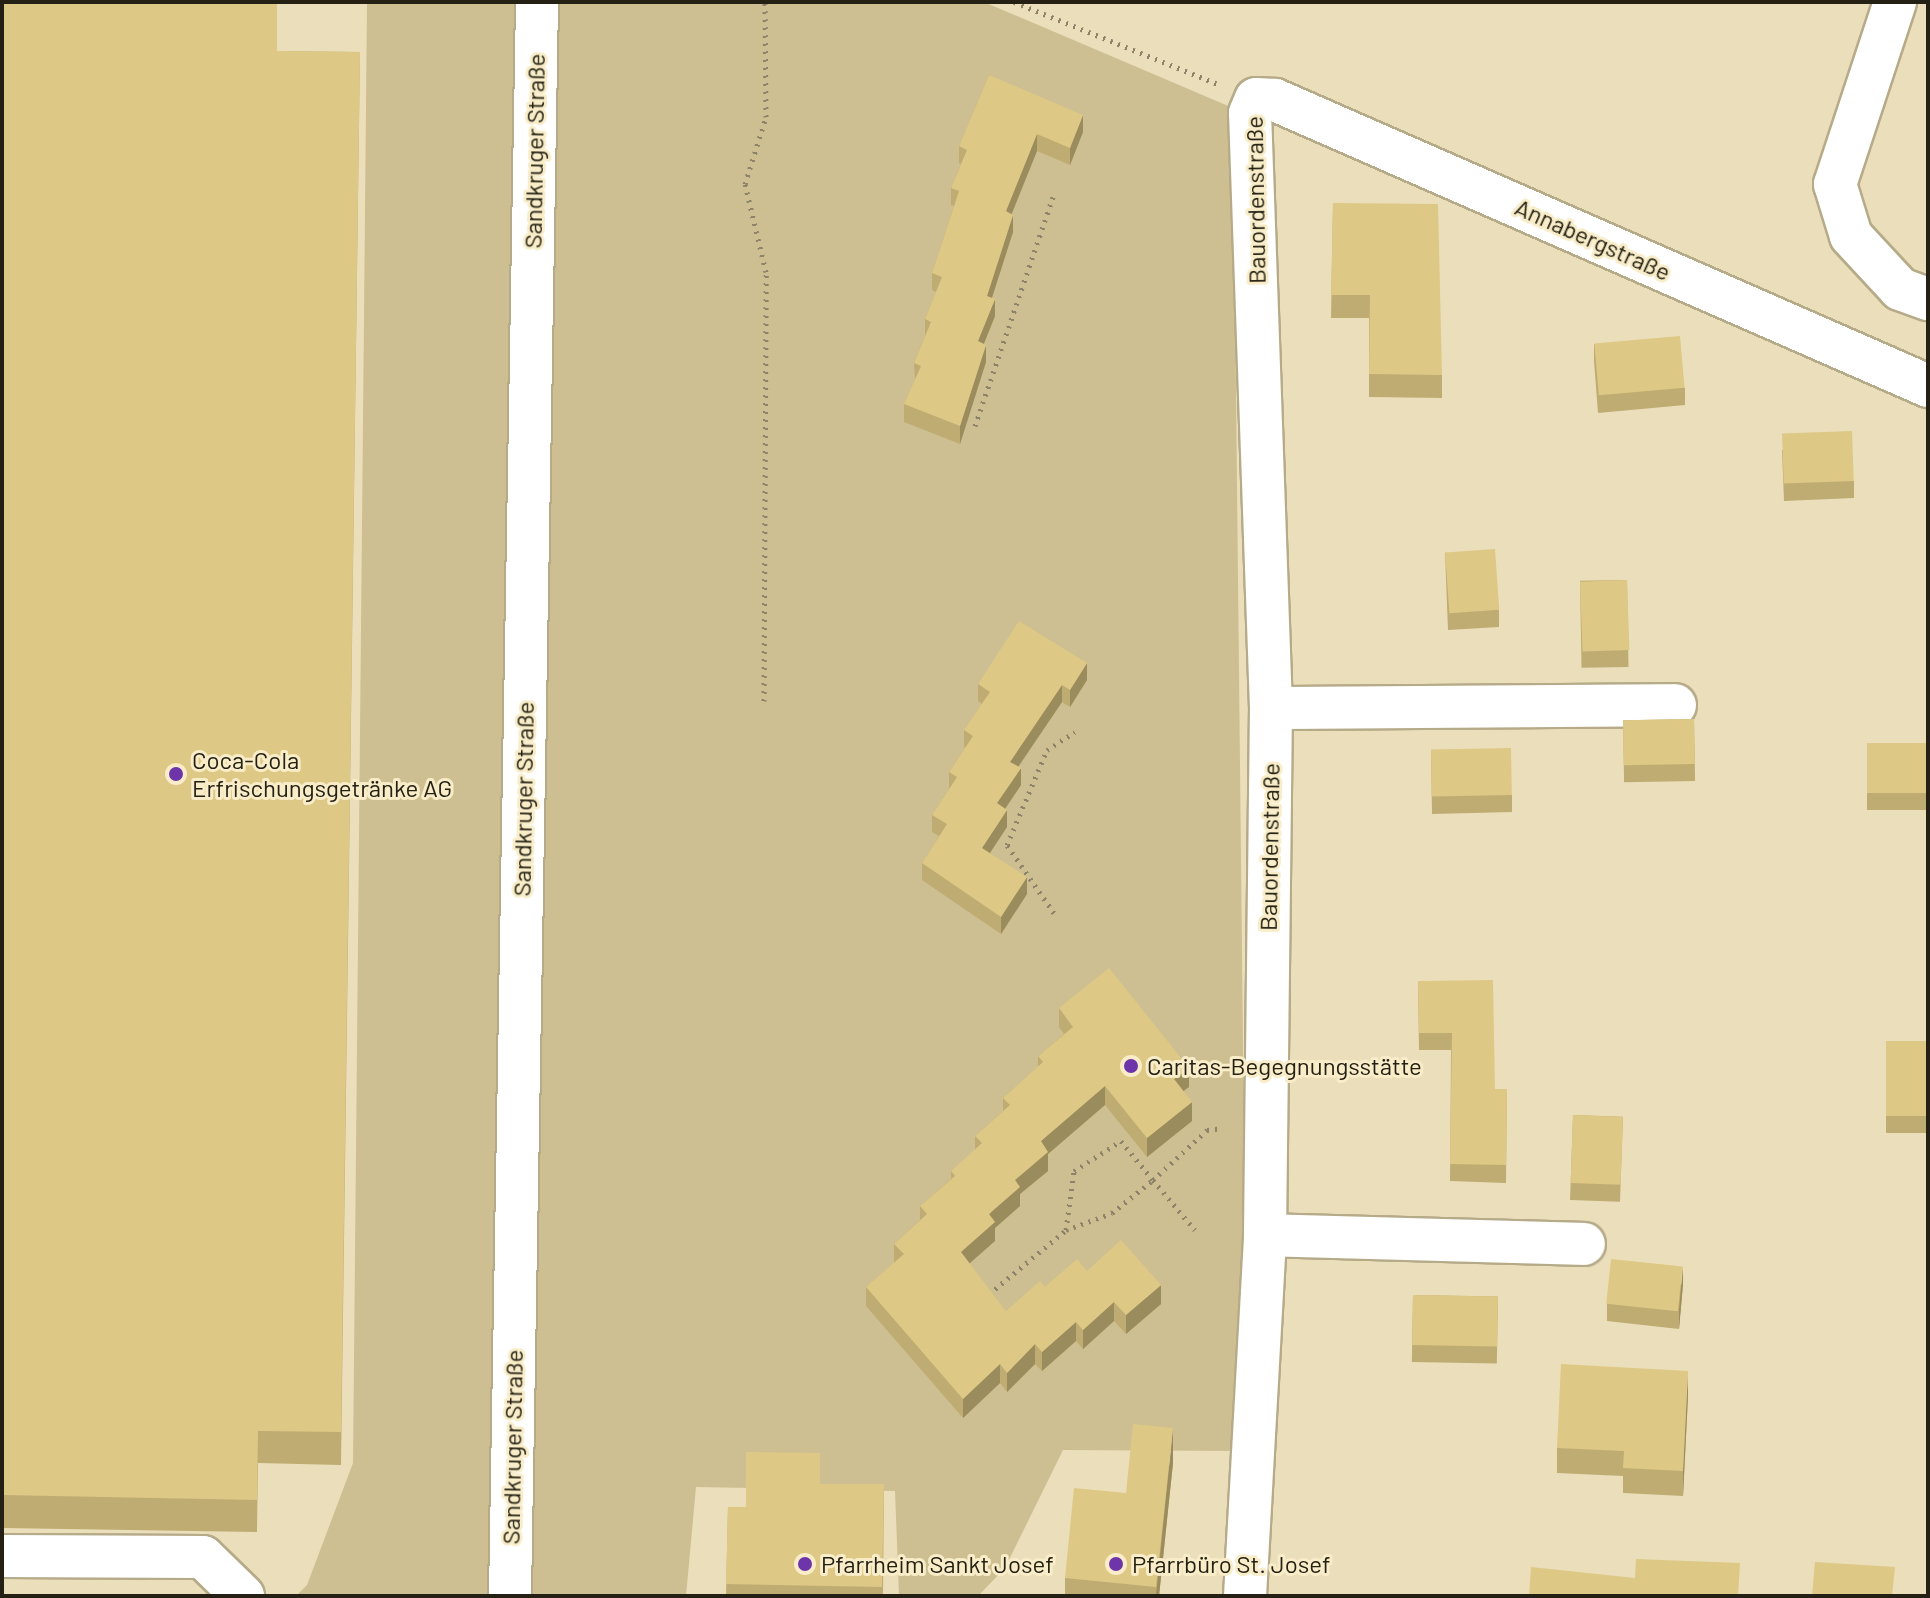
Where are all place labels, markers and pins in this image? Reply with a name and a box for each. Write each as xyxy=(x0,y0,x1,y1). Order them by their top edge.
place label: Coca-Cola Erfrischungsgetränke AG xyxy=(192,746,452,802)
marker: Coca-Cola Erfrischungsgetränke AG xyxy=(167,765,185,783)
place label: Caritas-Begegnungsstätte xyxy=(1147,1052,1422,1080)
marker: Caritas-Begegnungsstätte xyxy=(1122,1057,1140,1075)
place label: Pfarrheim Sankt Josef xyxy=(821,1550,1054,1578)
place label: Pfarrbüro St. Josef xyxy=(1132,1550,1330,1578)
marker: Pfarrheim Sankt Josef xyxy=(796,1555,814,1573)
marker: Pfarrbüro St. Josef xyxy=(1107,1555,1125,1573)

